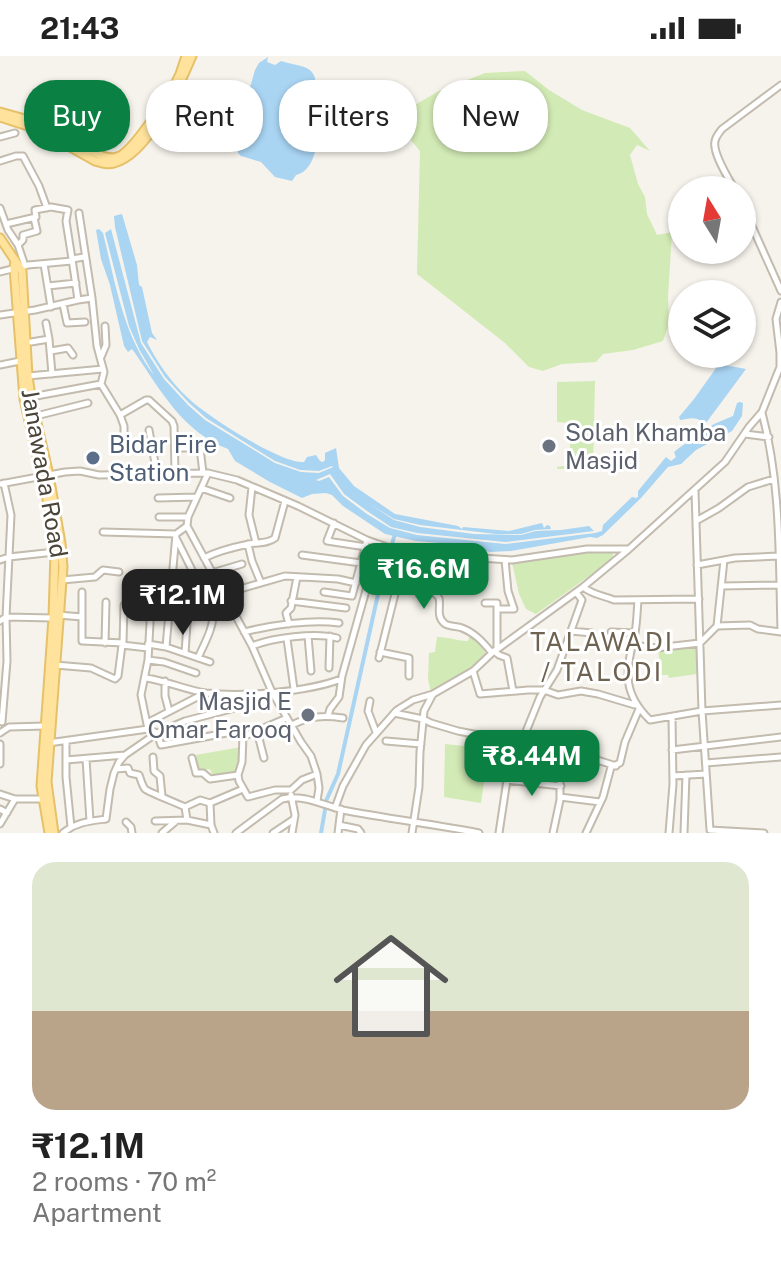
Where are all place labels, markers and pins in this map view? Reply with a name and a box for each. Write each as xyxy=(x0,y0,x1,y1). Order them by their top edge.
place label: Solah Khamba Masjid xyxy=(565,418,726,474)
place label: Bidar Fire Station xyxy=(109,430,217,486)
marker: Solah Khamba Masjid xyxy=(540,437,558,455)
marker: Bidar Fire Station xyxy=(84,449,102,467)
pin: ₹16.6M xyxy=(359,543,489,611)
pin: ₹12.1M xyxy=(118,569,248,637)
place label: Masjid E Omar Farooq xyxy=(147,687,292,743)
marker: Masjid E Omar Farooq xyxy=(299,706,317,724)
pin: ₹8.44M xyxy=(467,730,597,798)

